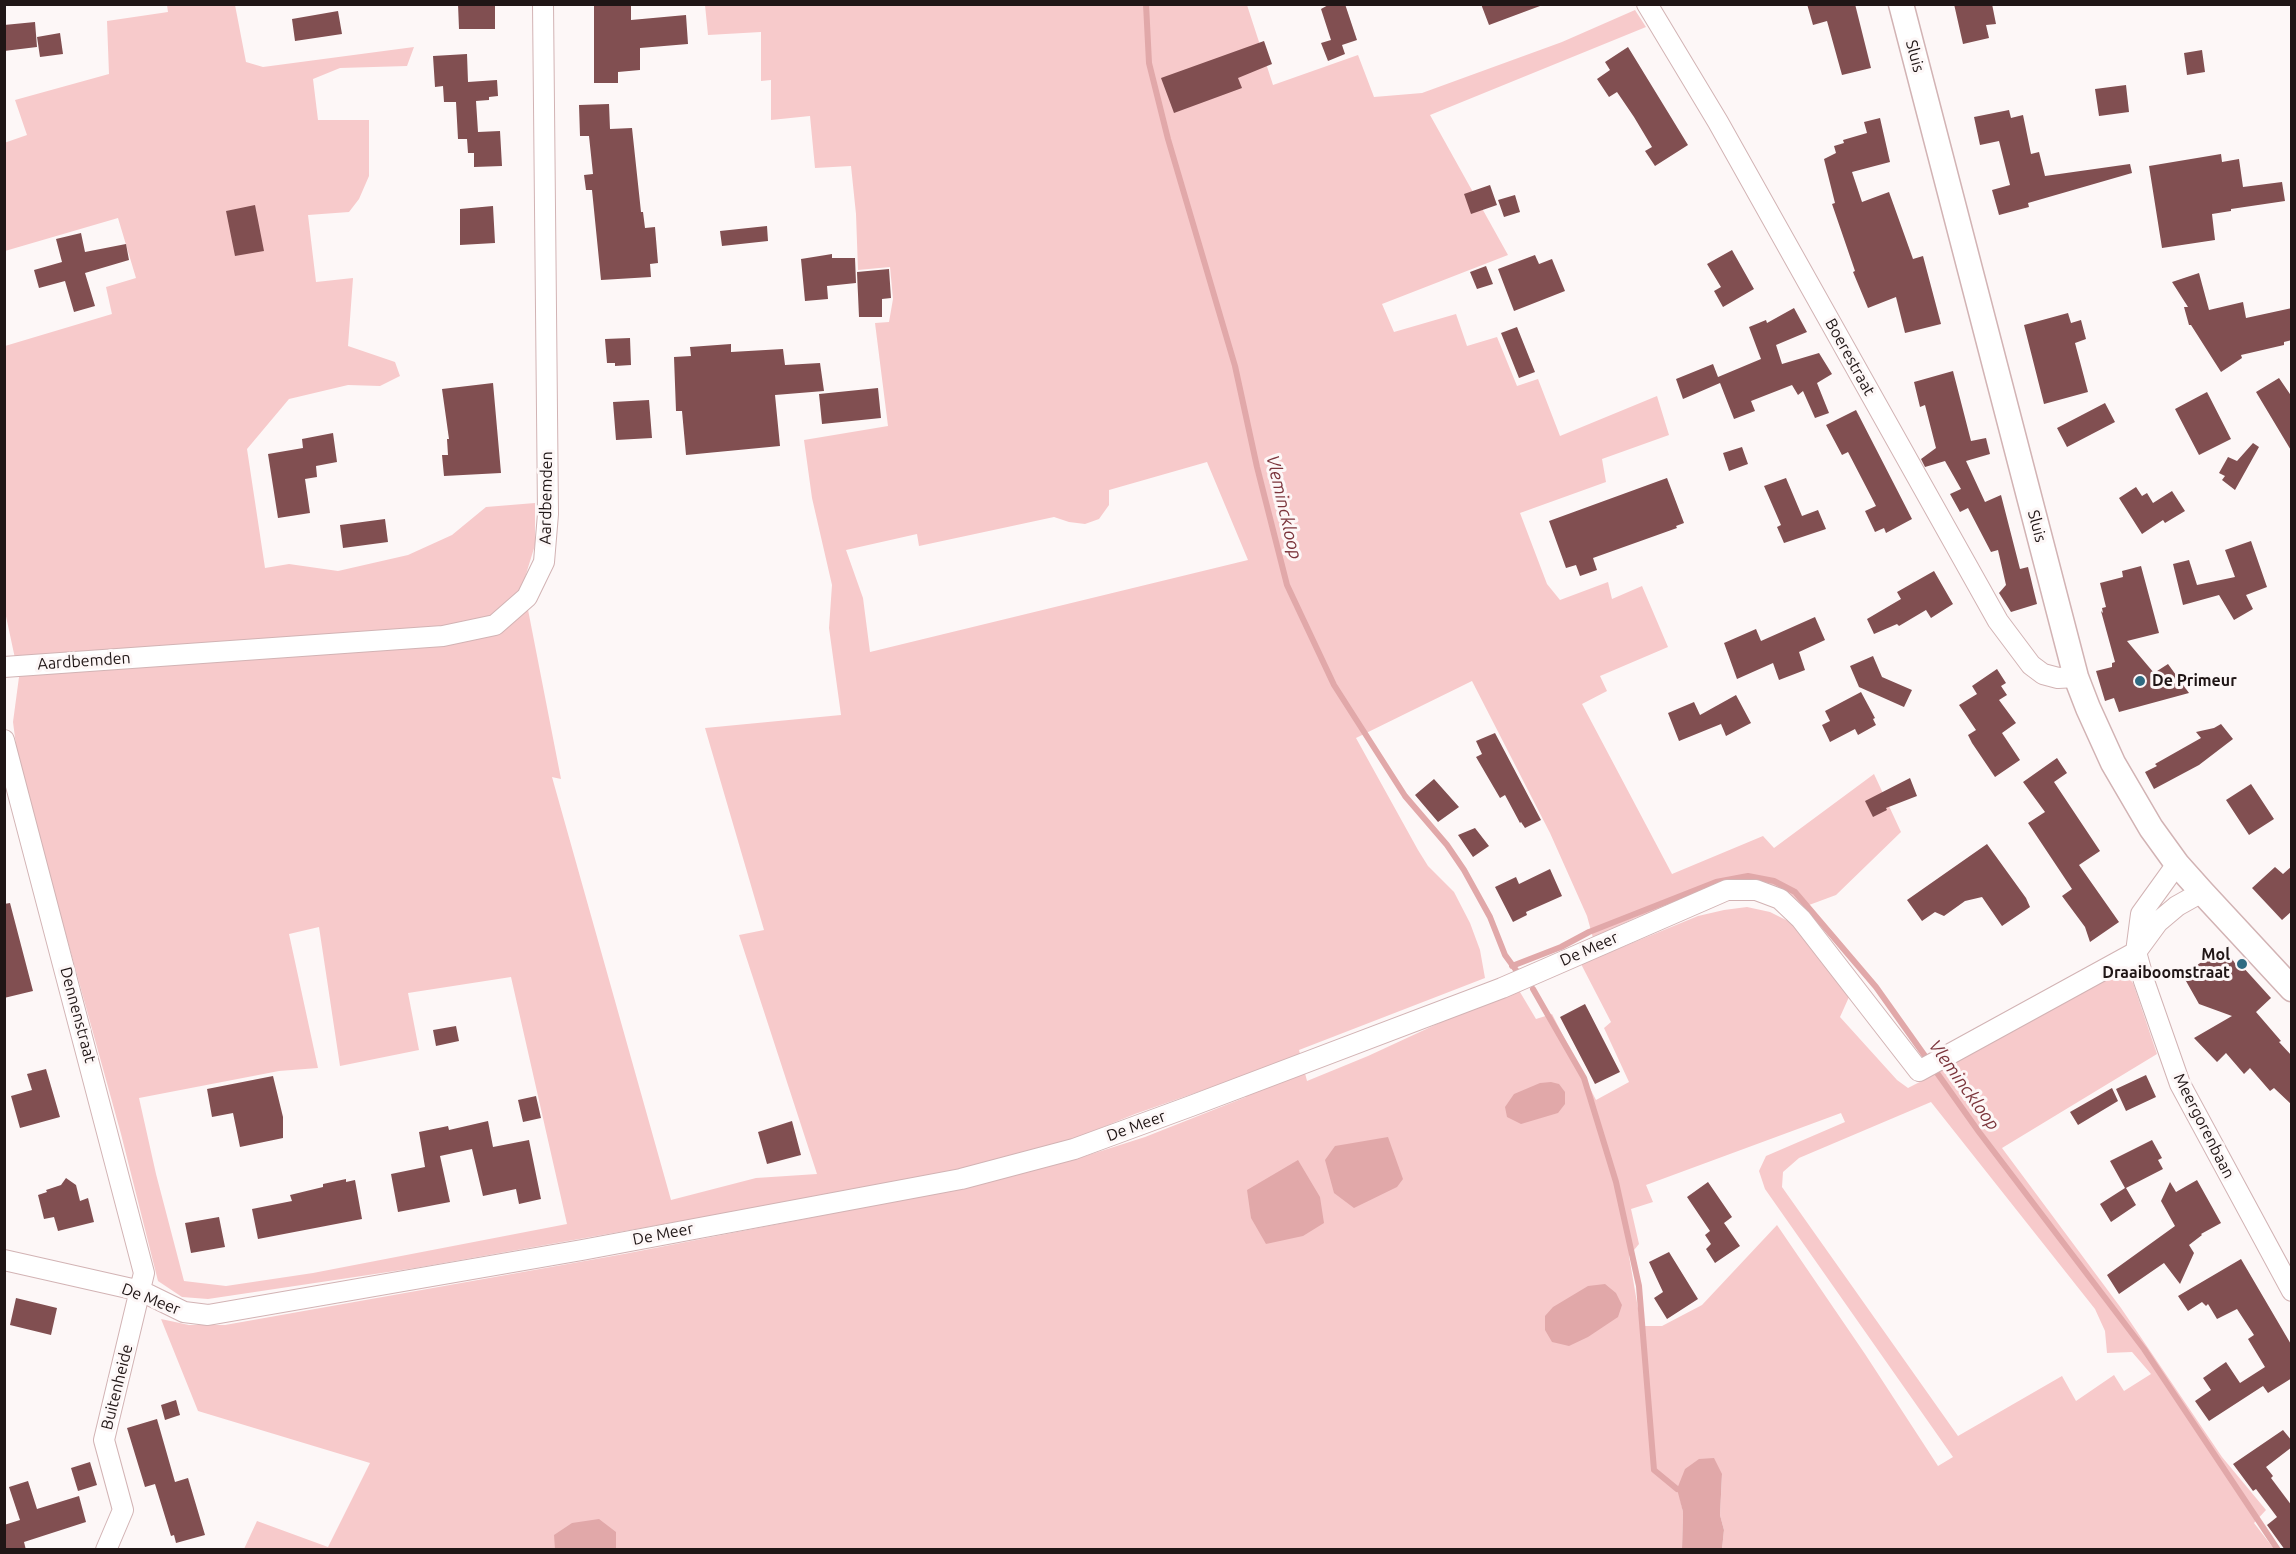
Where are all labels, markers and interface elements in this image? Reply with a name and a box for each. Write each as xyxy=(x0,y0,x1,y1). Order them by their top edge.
street label: Sluis xyxy=(1902,38,1928,74)
street label: Boerestraat xyxy=(1821,315,1879,399)
street label: Aardbemden xyxy=(536,451,556,545)
water label: Vleminckloop xyxy=(1262,453,1306,561)
street label: Sluis xyxy=(2024,508,2050,544)
street label: Aardbemden xyxy=(37,648,131,674)
place label: De Primeur xyxy=(2152,671,2237,691)
marker: De Primeur xyxy=(2133,674,2147,688)
street label: De Meer xyxy=(1557,928,1621,970)
place label: Mol Draaiboomstraat xyxy=(2102,945,2230,983)
marker: Mol Draaiboomstraat xyxy=(2235,957,2249,971)
street label: Dennenstraat xyxy=(56,965,100,1065)
water label: Vleminckloop xyxy=(1924,1036,2004,1134)
street label: Meergorenbaan xyxy=(2169,1070,2239,1182)
street label: De Meer xyxy=(1104,1106,1168,1146)
street label: De Meer xyxy=(631,1219,695,1249)
street label: De Meer xyxy=(119,1279,183,1319)
street label: Buitenheide xyxy=(97,1342,137,1432)

